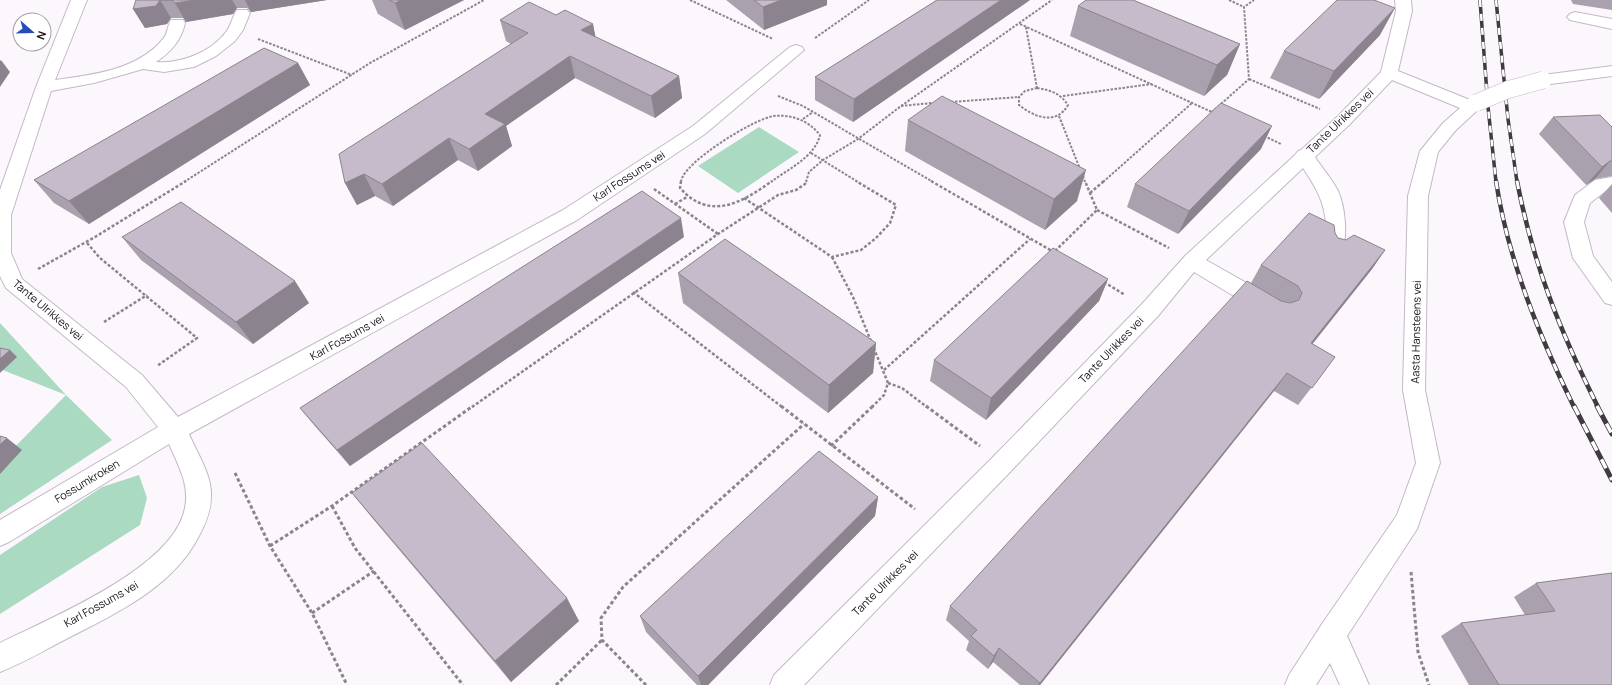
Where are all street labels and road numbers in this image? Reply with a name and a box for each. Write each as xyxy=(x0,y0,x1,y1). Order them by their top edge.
street label: Tante Ulrikkes vei xyxy=(1303,85,1376,156)
street label: Karl Fossums vei xyxy=(590,147,668,204)
street label: Tante Ulrikkes vei xyxy=(10,276,87,344)
street label: Aasta Hansteens vei xyxy=(1407,280,1424,384)
street label: Karl Fossums vei xyxy=(307,310,387,363)
street label: Tante Ulrikkes vei xyxy=(1075,313,1146,386)
street label: Fossumkroken xyxy=(52,455,122,506)
street label: Tante Ulrikkes vei xyxy=(848,546,921,619)
street label: Karl Fossums vei xyxy=(61,577,141,630)

